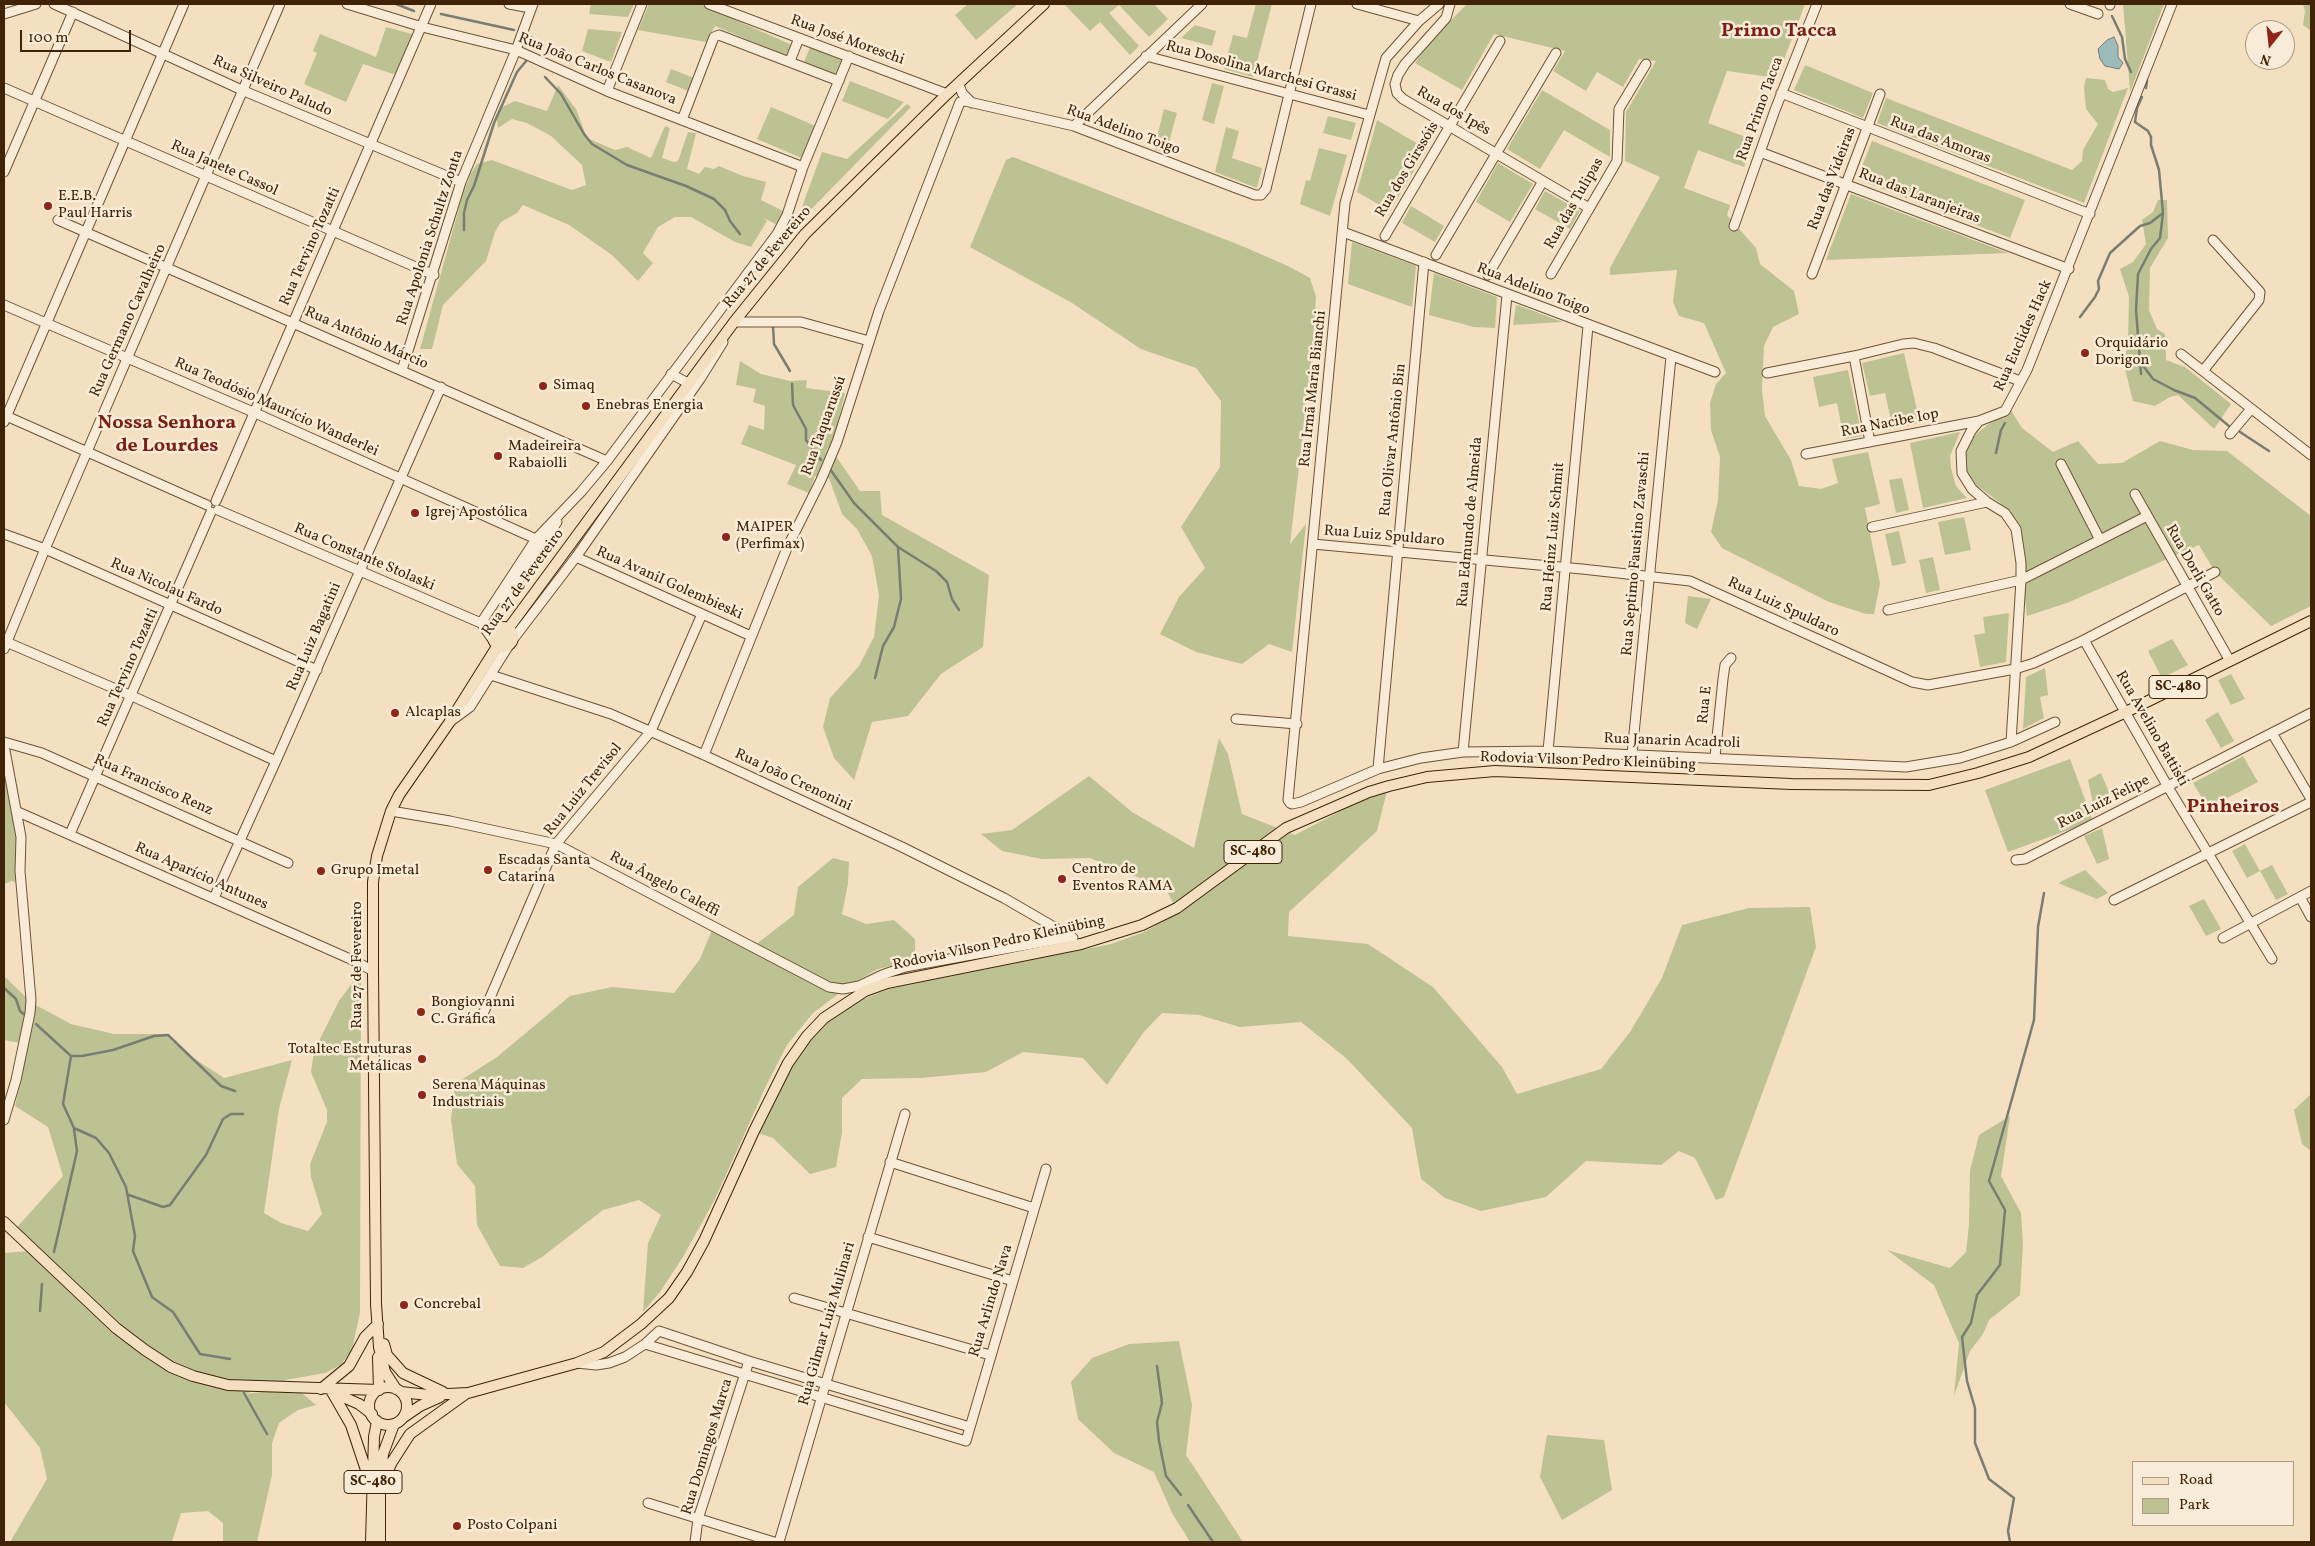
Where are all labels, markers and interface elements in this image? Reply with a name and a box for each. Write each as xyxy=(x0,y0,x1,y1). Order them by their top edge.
street label: Rua José Moreschi xyxy=(788,12,906,70)
scale bar xyxy=(22,20,134,52)
district label: Primo Tacca xyxy=(1721,20,1837,44)
north arrow xyxy=(2245,20,2295,70)
text: 100 m xyxy=(28,28,68,49)
street label: Rua João Carlos Casanova xyxy=(515,30,679,110)
street label: Rua Dosolina Marchesi Grassi xyxy=(1164,38,1358,106)
text: N xyxy=(2259,48,2274,69)
street label: Rua Silveiro Paludo xyxy=(210,53,334,121)
street label: Rua Primo Tacca xyxy=(1734,55,1788,163)
street label: Rua dos Ipês xyxy=(1413,84,1493,140)
street label: Rua Adelino Toigo xyxy=(1064,102,1182,160)
street label: Rua das Amoras xyxy=(1887,114,1993,168)
street label: Rua dos Girssóis xyxy=(1372,119,1444,221)
street label: Rua das Videiras xyxy=(1805,125,1861,233)
street label: Rua Janete Cassol xyxy=(168,137,280,201)
street label: Rua Apolonia Schultz Zonta xyxy=(394,148,468,328)
street label: Rua das Tulipas xyxy=(1542,155,1608,253)
street label: Rua das Laranjeiras xyxy=(1855,165,1983,229)
street label: Rua Tervino Tozatti xyxy=(277,185,345,309)
place label: E.E.B. Paul Harris xyxy=(58,188,132,223)
marker: E.E.B. Paul Harris xyxy=(42,200,54,212)
street label: Rua 27 de Fevereiro xyxy=(720,203,816,313)
street label: Rua Germano Cavalheiro xyxy=(87,242,171,400)
street label: Rua Adelino Toigo xyxy=(1474,260,1592,320)
street label: Rua Euclides Hack xyxy=(1991,277,2057,395)
street label: Rua Antônio Márcio xyxy=(302,304,430,374)
street label: Rua Irmã Maria Bianchi xyxy=(1297,310,1331,468)
place label: Orquidário Dorigon xyxy=(2095,335,2168,370)
marker: Orquidário Dorigon xyxy=(2079,347,2091,359)
street label: Rua Teodósio Maurício Wanderlei xyxy=(171,355,381,461)
street label: Rua Olivar Antônio Bin xyxy=(1377,363,1411,517)
street label: Rua Taquarussú xyxy=(799,374,851,478)
place label: Simaq xyxy=(553,377,595,395)
marker: Simaq xyxy=(537,380,549,392)
place label: Enebras Energia xyxy=(596,397,703,415)
marker: Enebras Energia xyxy=(580,400,592,412)
street label: Rua Nacibe Iop xyxy=(1840,406,1940,442)
district label: Nossa Senhora de Lourdes xyxy=(98,412,236,459)
street label: Rua Edmundo de Almeida xyxy=(1455,436,1487,608)
place label: Madeireira Rabaiolli xyxy=(508,438,581,473)
marker: Madeireira Rabaiolli xyxy=(492,450,504,462)
street label: Rua Septimo Faustino Zavaschi xyxy=(1619,451,1655,657)
street label: Rua Heinz Luiz Schmit xyxy=(1538,461,1570,613)
place label: Igrej Apostólica xyxy=(425,504,528,522)
marker: Igrej Apostólica xyxy=(409,507,421,519)
place label: MAIPER (Perfimax) xyxy=(736,519,804,554)
street label: Rua Constante Stolaski xyxy=(291,520,437,596)
street label: Rua Dorli Gatto xyxy=(2160,522,2228,620)
street label: Rua Luiz Spuldaro xyxy=(1323,523,1445,551)
street label: Rua 27 de Fevereiro xyxy=(479,526,569,640)
marker: MAIPER (Perfimax) xyxy=(720,531,732,543)
street label: Rua AvaniI Golembieski xyxy=(593,544,745,624)
street label: Rua Nicolau Fardo xyxy=(107,555,225,621)
street label: Rua Luiz Spuldaro xyxy=(1724,574,1842,642)
street label: Rua Luiz Bagatini xyxy=(284,580,346,694)
street label: Rua Tervino Tozatti xyxy=(95,606,163,730)
street label: Rua Avelino Battisti xyxy=(2111,668,2191,790)
road number: SC-480 xyxy=(2149,676,2207,699)
street label: Rua E xyxy=(1695,685,1717,725)
place label: Alcaplas xyxy=(405,704,461,722)
marker: Alcaplas xyxy=(389,707,401,719)
street label: Rua Janarin Acadroli xyxy=(1603,731,1741,753)
street label: Rua Luiz Trevisol xyxy=(541,740,627,840)
street label: Rua João Crenonini xyxy=(731,746,855,816)
street label: Rodovia Vilson Pedro Kleinübing xyxy=(1480,749,1696,775)
street label: Rua Francisco Renz xyxy=(91,752,215,820)
street label: Rua Luiz Felipe xyxy=(2055,772,2153,834)
district label: Pinheiros xyxy=(2186,796,2280,820)
street label: Rua Aparício Antunes xyxy=(132,840,270,914)
road number: SC-480 xyxy=(1224,840,1282,864)
street label: Rua Ângelo Caleffi xyxy=(606,848,722,922)
place label: Escadas Santa Catarina xyxy=(498,852,590,887)
place label: Centro de Eventos RAMA xyxy=(1072,861,1173,896)
place label: Grupo Imetal xyxy=(331,862,419,880)
marker: Escadas Santa Catarina xyxy=(482,864,494,876)
marker: Grupo Imetal xyxy=(315,865,327,877)
marker: Centro de Eventos RAMA xyxy=(1056,873,1068,885)
street label: Rua 27 de Fevereiro xyxy=(349,901,367,1029)
street label: Rodovia Vilson Pedro Kleinübing xyxy=(891,913,1107,975)
place label: Bongiovanni C. Gráfica xyxy=(431,994,515,1029)
marker: Bongiovanni C. Gráfica xyxy=(415,1006,427,1018)
place label: Totaltec Estruturas Metálicas xyxy=(288,1041,412,1076)
marker: Totaltec Estruturas Metálicas xyxy=(416,1053,428,1065)
place label: Serena Máquinas Industriais xyxy=(432,1077,546,1112)
marker: Serena Máquinas Industriais xyxy=(416,1089,428,1101)
street label: Rua Gilmar Luiz Mulinari xyxy=(796,1240,860,1408)
street label: Rua Arlindo Nava xyxy=(966,1242,1018,1360)
place label: Concrebal xyxy=(414,1296,481,1314)
marker: Concrebal xyxy=(398,1299,410,1311)
street label: Rua Domingos Marca xyxy=(679,1377,737,1517)
legend xyxy=(2132,1461,2295,1526)
road number: SC-480 xyxy=(344,1470,402,1494)
text: Road xyxy=(2179,1470,2213,1491)
text: Park xyxy=(2179,1495,2210,1516)
place label: Posto Colpani xyxy=(467,1517,558,1535)
marker: Posto Colpani xyxy=(451,1520,463,1532)

